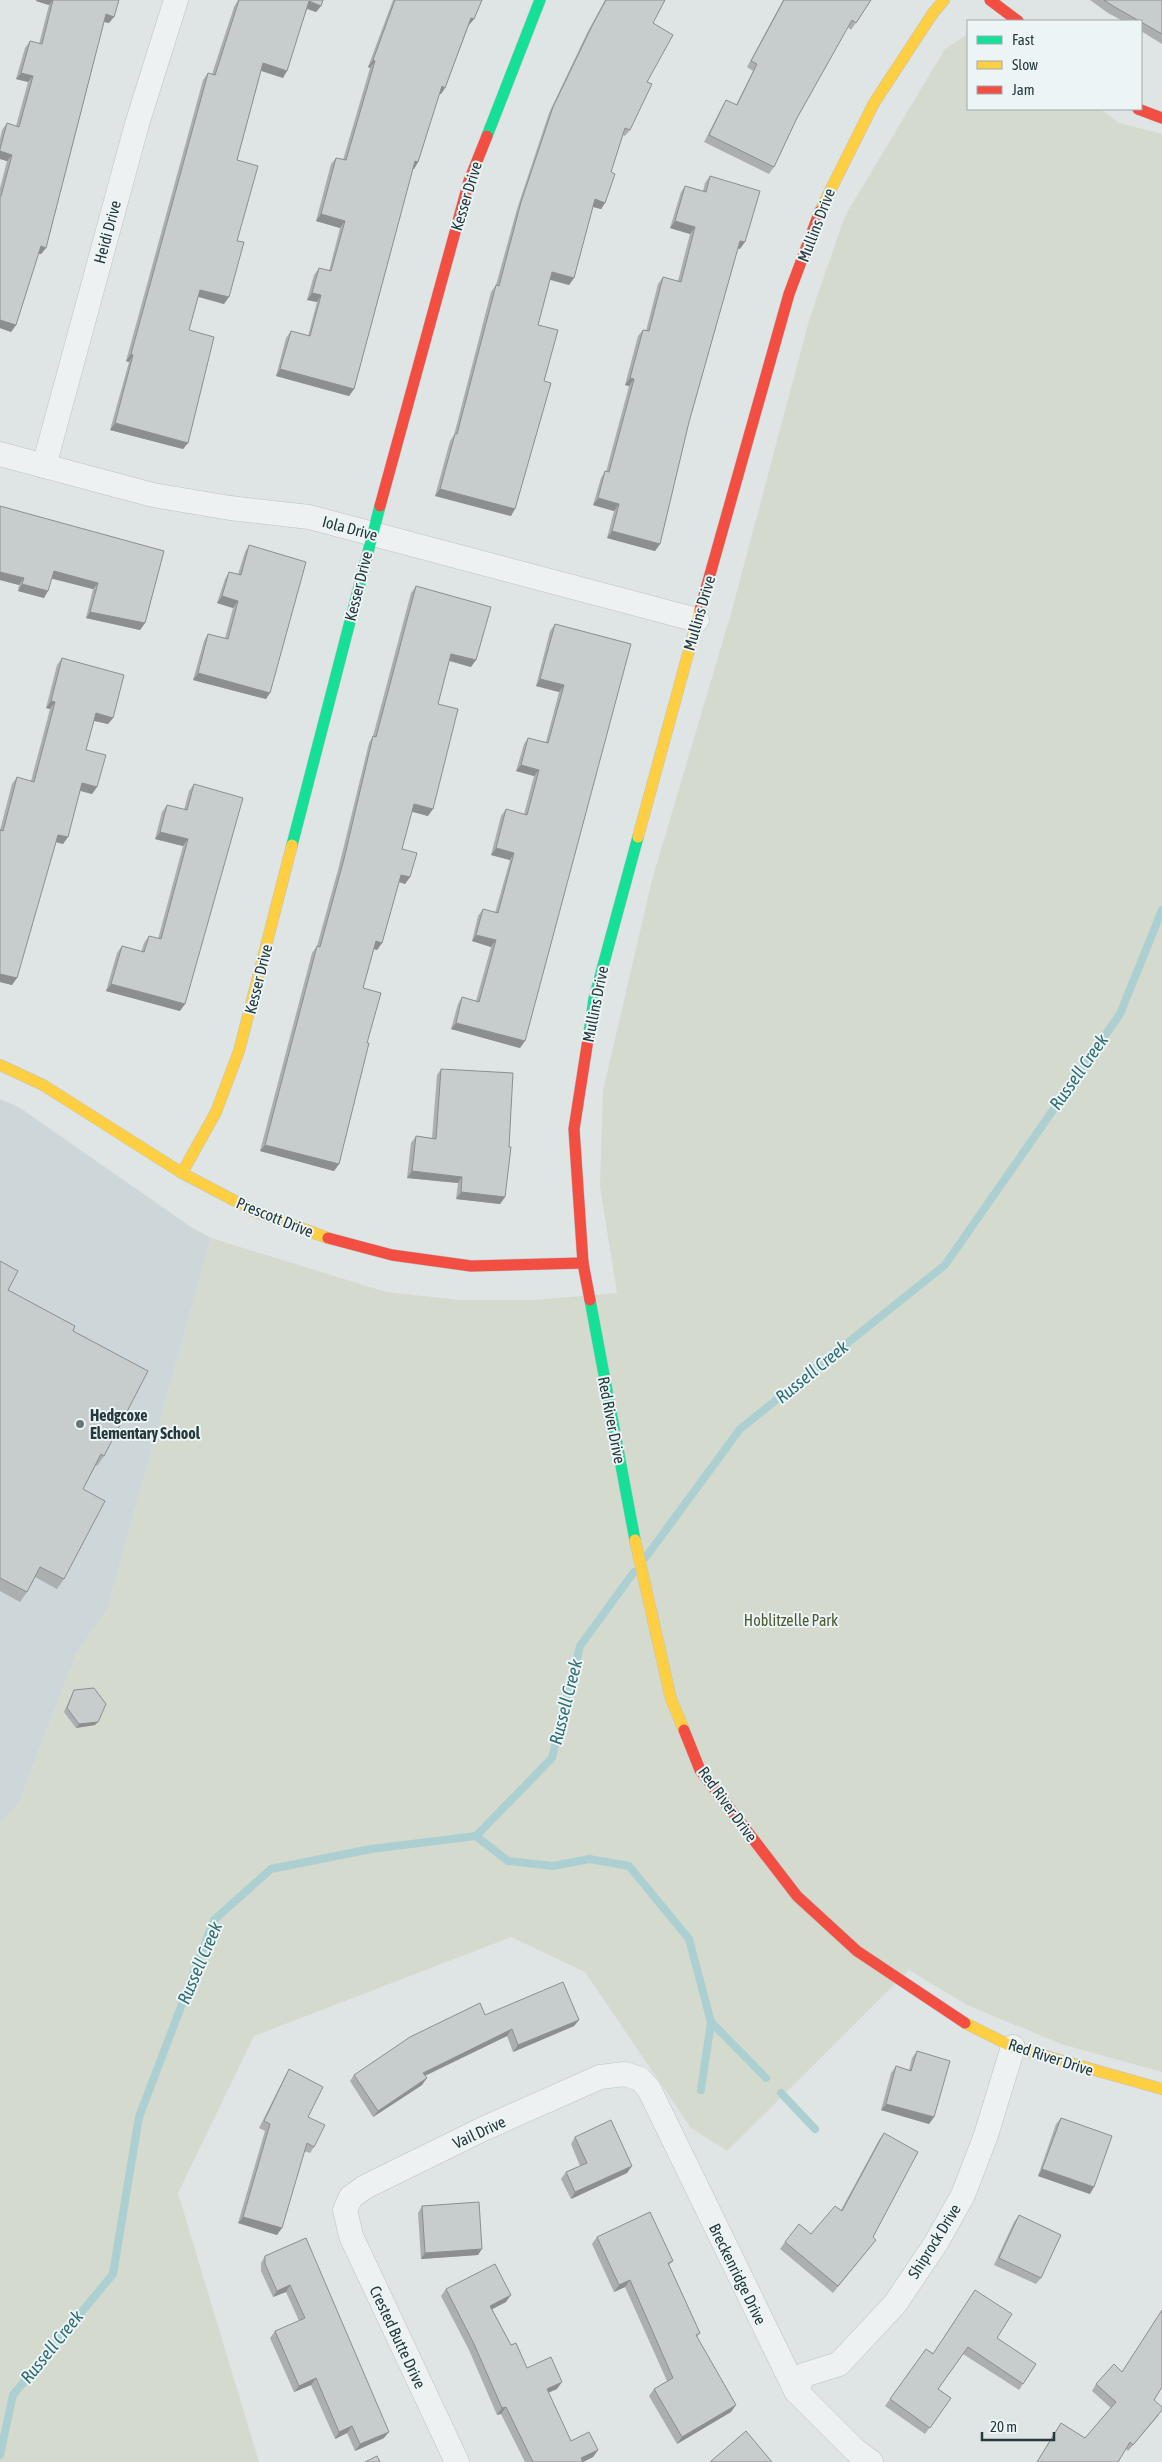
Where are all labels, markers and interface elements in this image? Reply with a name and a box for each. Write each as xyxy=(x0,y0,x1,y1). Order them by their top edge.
legend xyxy=(967,20,1142,110)
text: Fast xyxy=(1012,31,1034,48)
text: Slow xyxy=(1012,56,1038,73)
text: Jam xyxy=(1012,81,1035,98)
street label: Kesser Drive xyxy=(447,159,485,233)
street label: Mullins Drive xyxy=(794,186,838,264)
street label: Heidi Drive xyxy=(90,198,124,266)
street label: Iola Drive xyxy=(320,512,380,544)
street label: Kesser Drive xyxy=(341,549,375,623)
street label: Mullins Drive xyxy=(680,573,718,653)
street label: Kesser Drive xyxy=(241,942,275,1016)
street label: Mullins Drive xyxy=(579,964,611,1044)
water label: Russell Creek xyxy=(1045,1029,1113,1114)
street label: Prescott Drive xyxy=(234,1193,316,1241)
water label: Russell Creek xyxy=(771,1335,853,1407)
street label: Red River Drive xyxy=(595,1375,629,1465)
place label: Hedgcoxe Elementary School xyxy=(90,1406,201,1442)
marker: Hedgcoxe Elementary School xyxy=(74,1418,86,1430)
park label: Hoblitzelle Park xyxy=(744,1611,838,1629)
water label: Russell Creek xyxy=(545,1656,587,1747)
street label: Red River Drive xyxy=(695,1763,761,1845)
water label: Russell Creek xyxy=(173,1918,227,2007)
street label: Red River Drive xyxy=(1006,2035,1096,2079)
street label: Vail Drive xyxy=(450,2112,508,2152)
street label: Shiprock Drive xyxy=(904,2201,965,2282)
street label: Breckenridge Drive xyxy=(705,2221,770,2328)
street label: Crested Butte Drive xyxy=(366,2283,430,2391)
water label: Russell Creek xyxy=(16,2305,88,2387)
scale bar xyxy=(982,2410,1054,2442)
text: 20 m xyxy=(990,2418,1017,2435)

